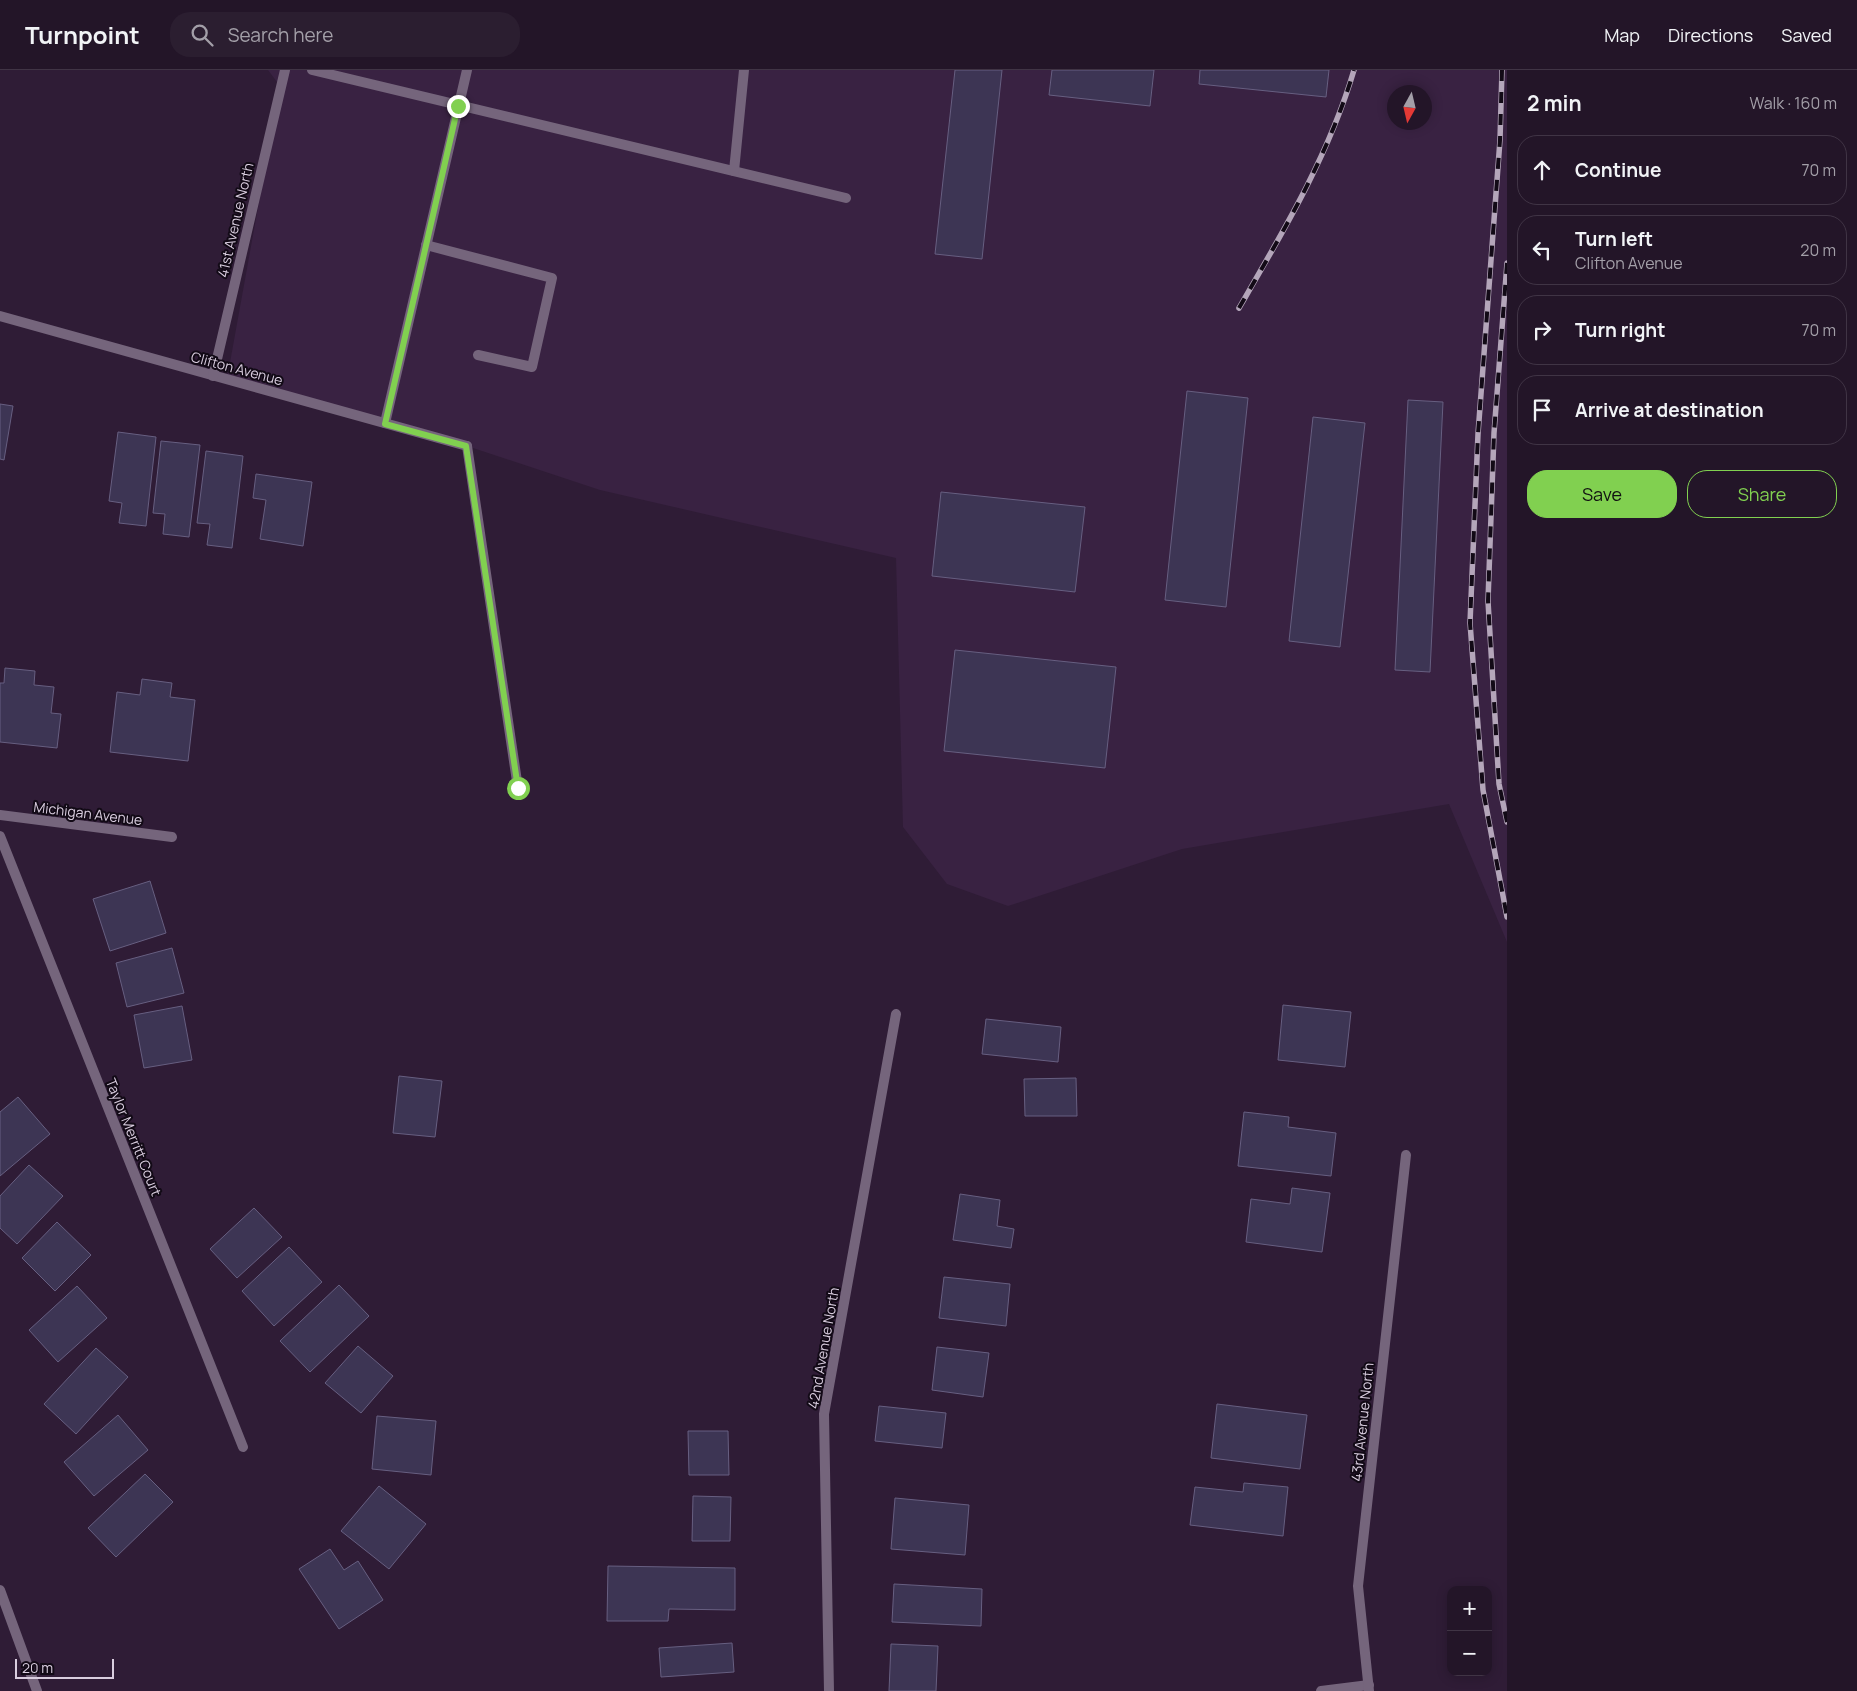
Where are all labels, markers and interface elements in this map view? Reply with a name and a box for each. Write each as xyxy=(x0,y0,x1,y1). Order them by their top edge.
search box xyxy=(170,12,520,57)
text: Turnpoint xyxy=(25,18,140,51)
icon: search xyxy=(188,21,216,49)
text: Search here xyxy=(228,22,333,48)
text: Map xyxy=(1604,23,1640,47)
text: Directions xyxy=(1668,23,1753,47)
text: Saved xyxy=(1781,23,1832,47)
north arrow xyxy=(1387,85,1432,130)
text: 2 min xyxy=(1527,89,1582,117)
text: Walk · 160 m xyxy=(1749,92,1837,114)
route end xyxy=(447,95,470,118)
icon: ahead xyxy=(1528,156,1556,184)
text: Continue xyxy=(1575,157,1661,183)
text: 70 m xyxy=(1801,159,1836,181)
street label: 41st Avenue North xyxy=(213,161,257,279)
text: Turn left xyxy=(1575,226,1653,252)
icon: left xyxy=(1528,236,1556,264)
text: 20 m xyxy=(1800,239,1836,261)
text: Clifton Avenue xyxy=(1575,252,1683,274)
icon: right xyxy=(1528,316,1556,344)
text: Turn right xyxy=(1575,317,1665,343)
text: 70 m xyxy=(1801,319,1836,341)
street label: Clifton Avenue xyxy=(189,347,285,389)
icon: arrive xyxy=(1528,396,1556,424)
text: Arrive at destination xyxy=(1575,397,1764,423)
button: Save xyxy=(1527,470,1677,518)
button: Share xyxy=(1687,470,1837,518)
route start xyxy=(507,777,530,800)
street label: Michigan Avenue xyxy=(33,797,143,829)
street label: Taylor Merritt Court xyxy=(102,1075,166,1199)
street label: 42nd Avenue North xyxy=(803,1286,843,1410)
street label: 43rd Avenue North xyxy=(1346,1362,1378,1482)
map controls xyxy=(1447,1586,1492,1676)
button: + xyxy=(1447,1586,1492,1631)
button: − xyxy=(1447,1631,1492,1676)
scale bar xyxy=(15,1656,114,1679)
text: 20 m xyxy=(22,1658,53,1677)

